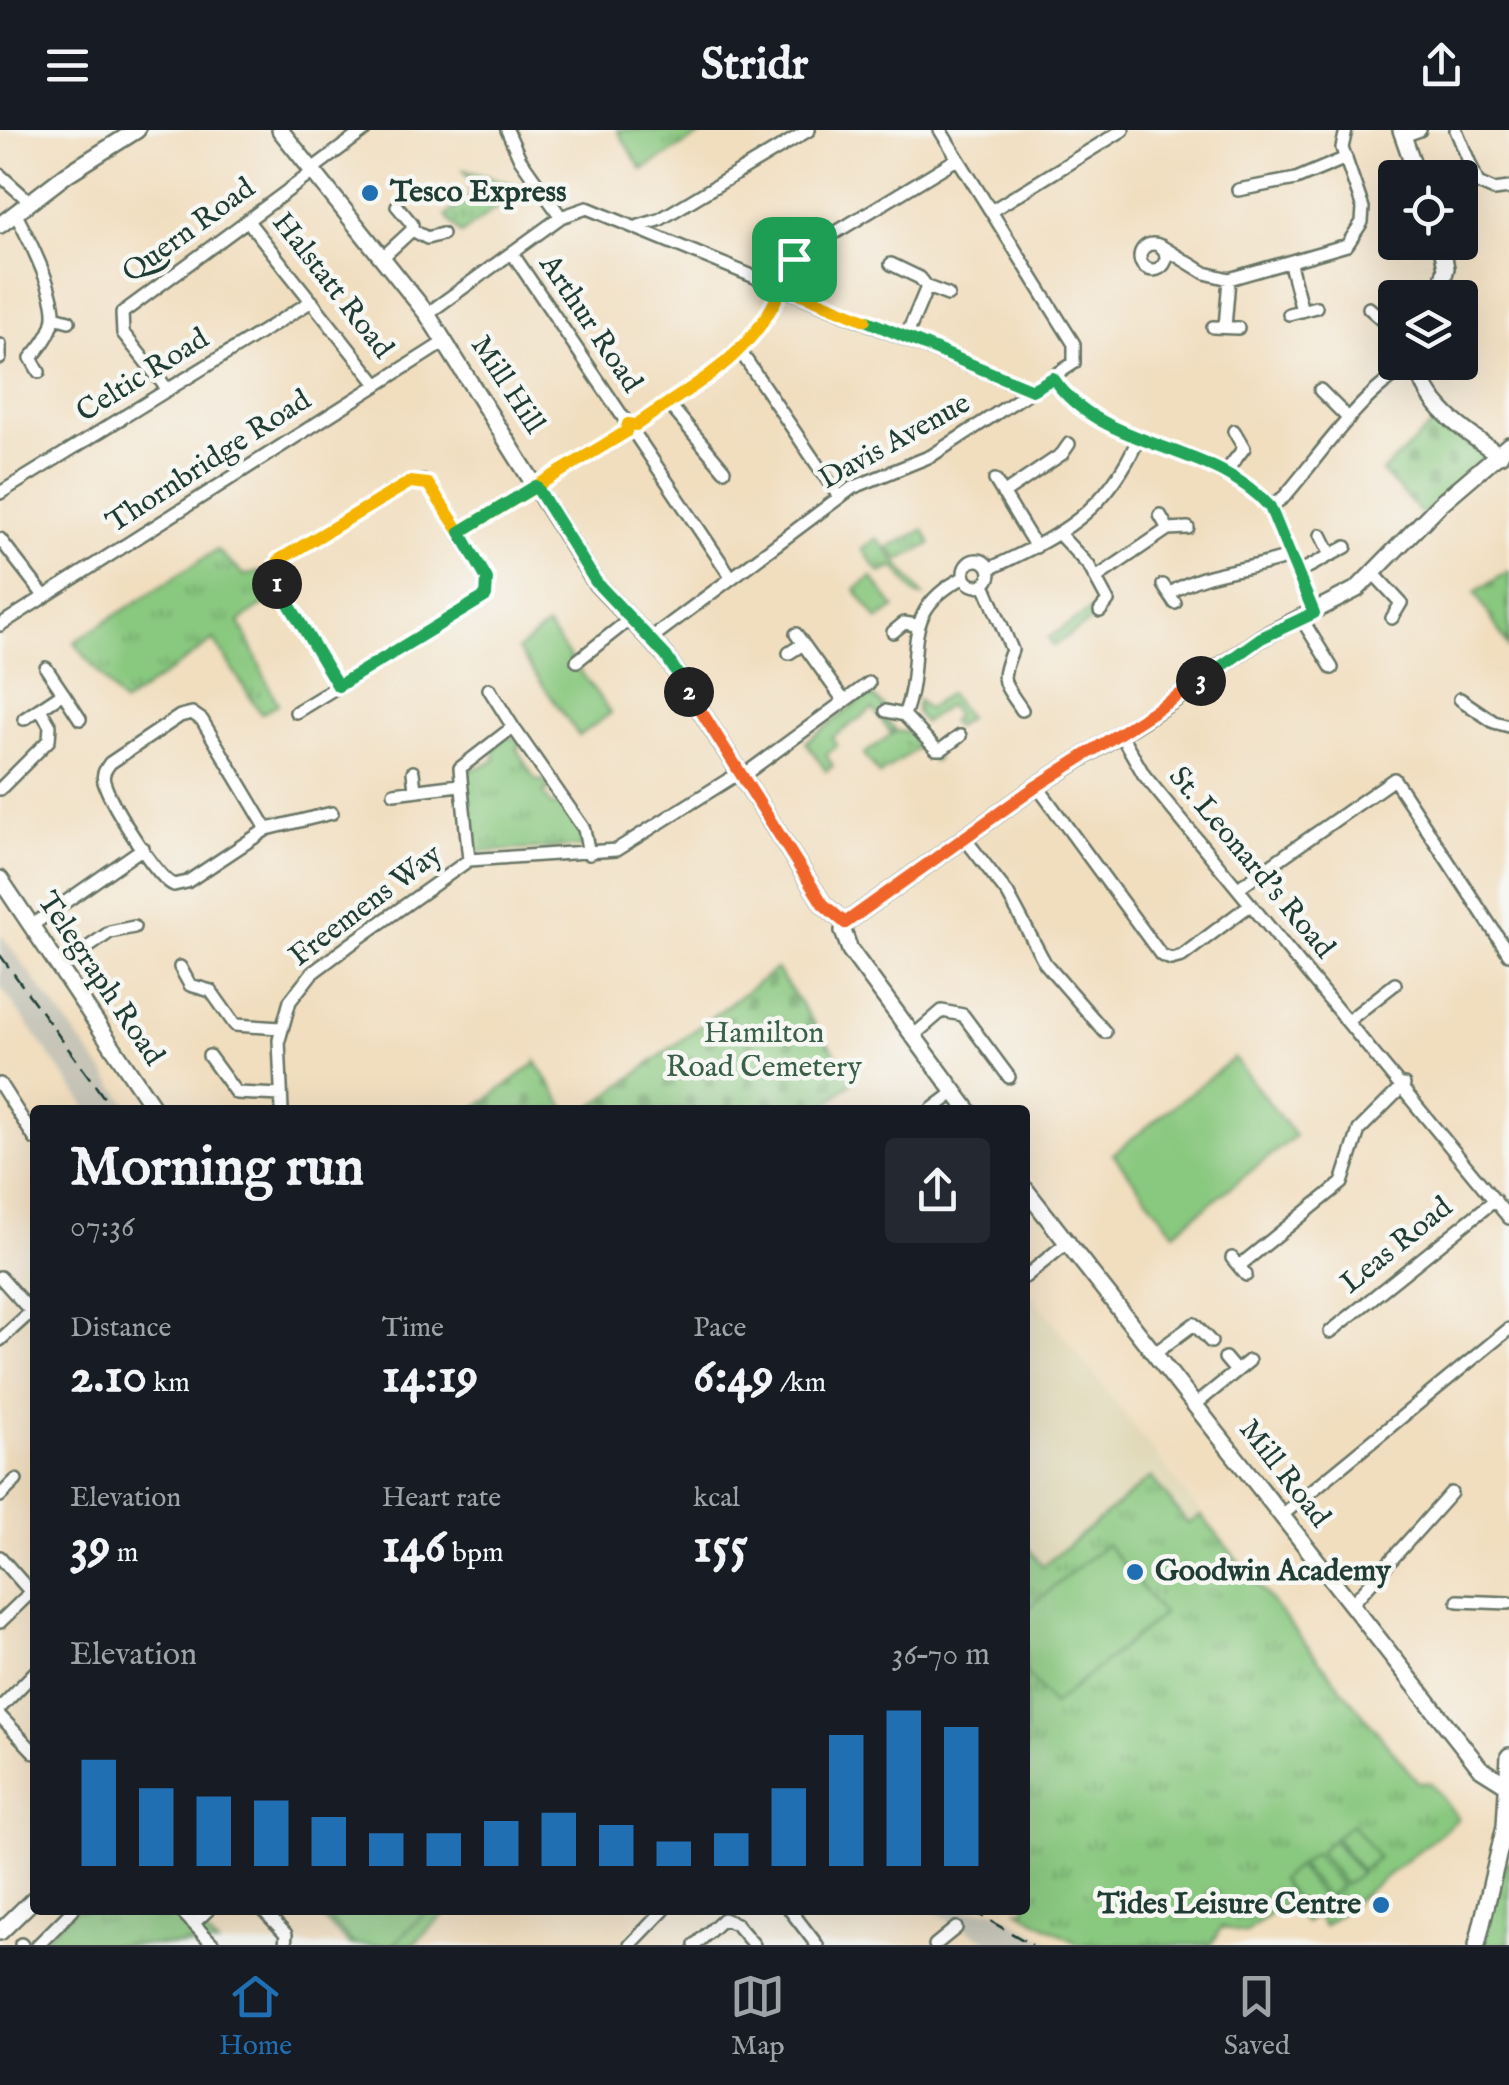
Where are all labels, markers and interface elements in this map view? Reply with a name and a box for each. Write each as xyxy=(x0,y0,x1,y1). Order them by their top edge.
text: Stridr xyxy=(701,37,808,94)
icon: menu xyxy=(40,38,95,93)
icon: share xyxy=(1414,38,1469,93)
map controls xyxy=(1378,160,1478,380)
button: locate xyxy=(1378,160,1478,260)
street label: Quern Road xyxy=(115,169,264,292)
place label: Tesco Express xyxy=(389,174,567,212)
marker: Tesco Express xyxy=(359,182,381,204)
street label: Halstatt Road xyxy=(263,205,402,368)
pin xyxy=(752,217,837,302)
icon: arrive xyxy=(767,232,822,287)
street label: Arthur Road xyxy=(529,247,651,401)
button: layers xyxy=(1378,280,1478,380)
street label: Celtic Road xyxy=(70,320,217,432)
street label: Mill Hill xyxy=(461,329,553,442)
street label: Thornbridge Road xyxy=(100,381,319,542)
street label: Davis Avenue xyxy=(813,385,977,499)
pin: 1 xyxy=(252,559,302,609)
text: 1 xyxy=(272,566,282,601)
pin: 3 xyxy=(1176,656,1226,706)
text: 3 xyxy=(1196,663,1206,698)
pin: 2 xyxy=(664,667,714,717)
text: 2 xyxy=(682,674,696,709)
street label: St. Leonard's Road xyxy=(1160,759,1343,968)
street label: Freemens Way xyxy=(282,836,450,976)
street label: Telegraph Road xyxy=(28,885,173,1074)
park label: Hamilton Road Cemetery xyxy=(666,1015,862,1087)
text: Morning run xyxy=(70,1134,364,1204)
button: share xyxy=(885,1138,990,1243)
street label: Leas Road xyxy=(1333,1189,1461,1303)
text: 07:36 xyxy=(70,1207,135,1248)
text: Distance xyxy=(70,1311,171,1346)
text: Time xyxy=(382,1311,444,1346)
text: Pace xyxy=(693,1311,746,1346)
text: 2.10 xyxy=(70,1346,147,1409)
text: 14:19 xyxy=(382,1346,478,1409)
text: 6:49 xyxy=(693,1346,774,1409)
text: km xyxy=(147,1366,190,1401)
text: /km xyxy=(774,1366,826,1401)
street label: Mill Road xyxy=(1230,1412,1339,1537)
text: Elevation xyxy=(70,1481,181,1516)
text: Heart rate xyxy=(382,1481,501,1516)
text: kcal xyxy=(693,1481,740,1516)
text: 39 xyxy=(70,1516,111,1579)
text: 146 xyxy=(382,1516,446,1579)
text: 155 xyxy=(693,1516,748,1579)
text: m xyxy=(111,1536,138,1571)
text: bpm xyxy=(446,1536,504,1571)
place label: Goodwin Academy xyxy=(1155,1553,1392,1591)
marker: Goodwin Academy xyxy=(1124,1561,1146,1583)
text: Elevation xyxy=(70,1635,197,1676)
text: 36–70 m xyxy=(891,1635,990,1676)
place label: Tides Leisure Centre xyxy=(1096,1886,1361,1924)
marker: Tides Leisure Centre xyxy=(1370,1894,1392,1916)
tab: Home xyxy=(219,1969,292,2064)
tab: Map xyxy=(730,1969,785,2064)
tab: Saved xyxy=(1224,1969,1290,2064)

